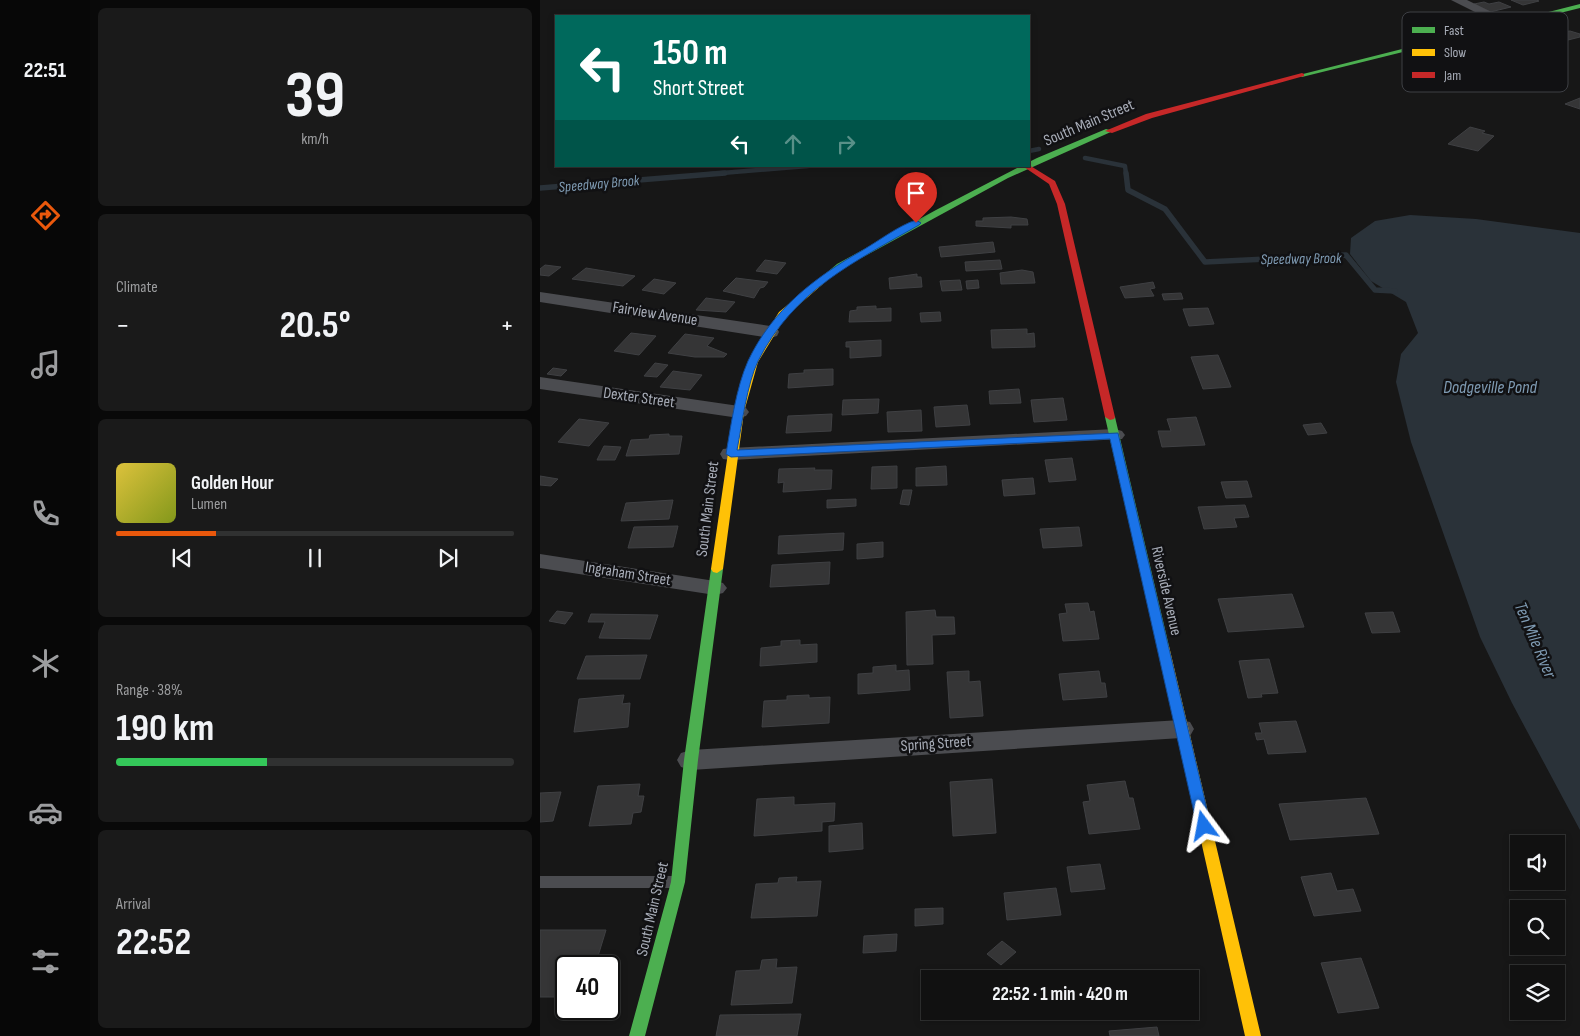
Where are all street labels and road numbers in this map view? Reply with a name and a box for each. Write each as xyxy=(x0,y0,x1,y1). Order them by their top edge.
street label: South Main Street xyxy=(1041,95,1137,151)
street label: Fairview Avenue xyxy=(611,298,699,330)
street label: Dexter Street xyxy=(602,384,676,412)
street label: South Main Street xyxy=(693,460,723,558)
street label: Riverside Avenue xyxy=(1147,545,1185,637)
street label: Ingraham Street xyxy=(584,558,672,590)
street label: Spring Street xyxy=(900,732,972,756)
street label: South Main Street xyxy=(633,860,673,958)

